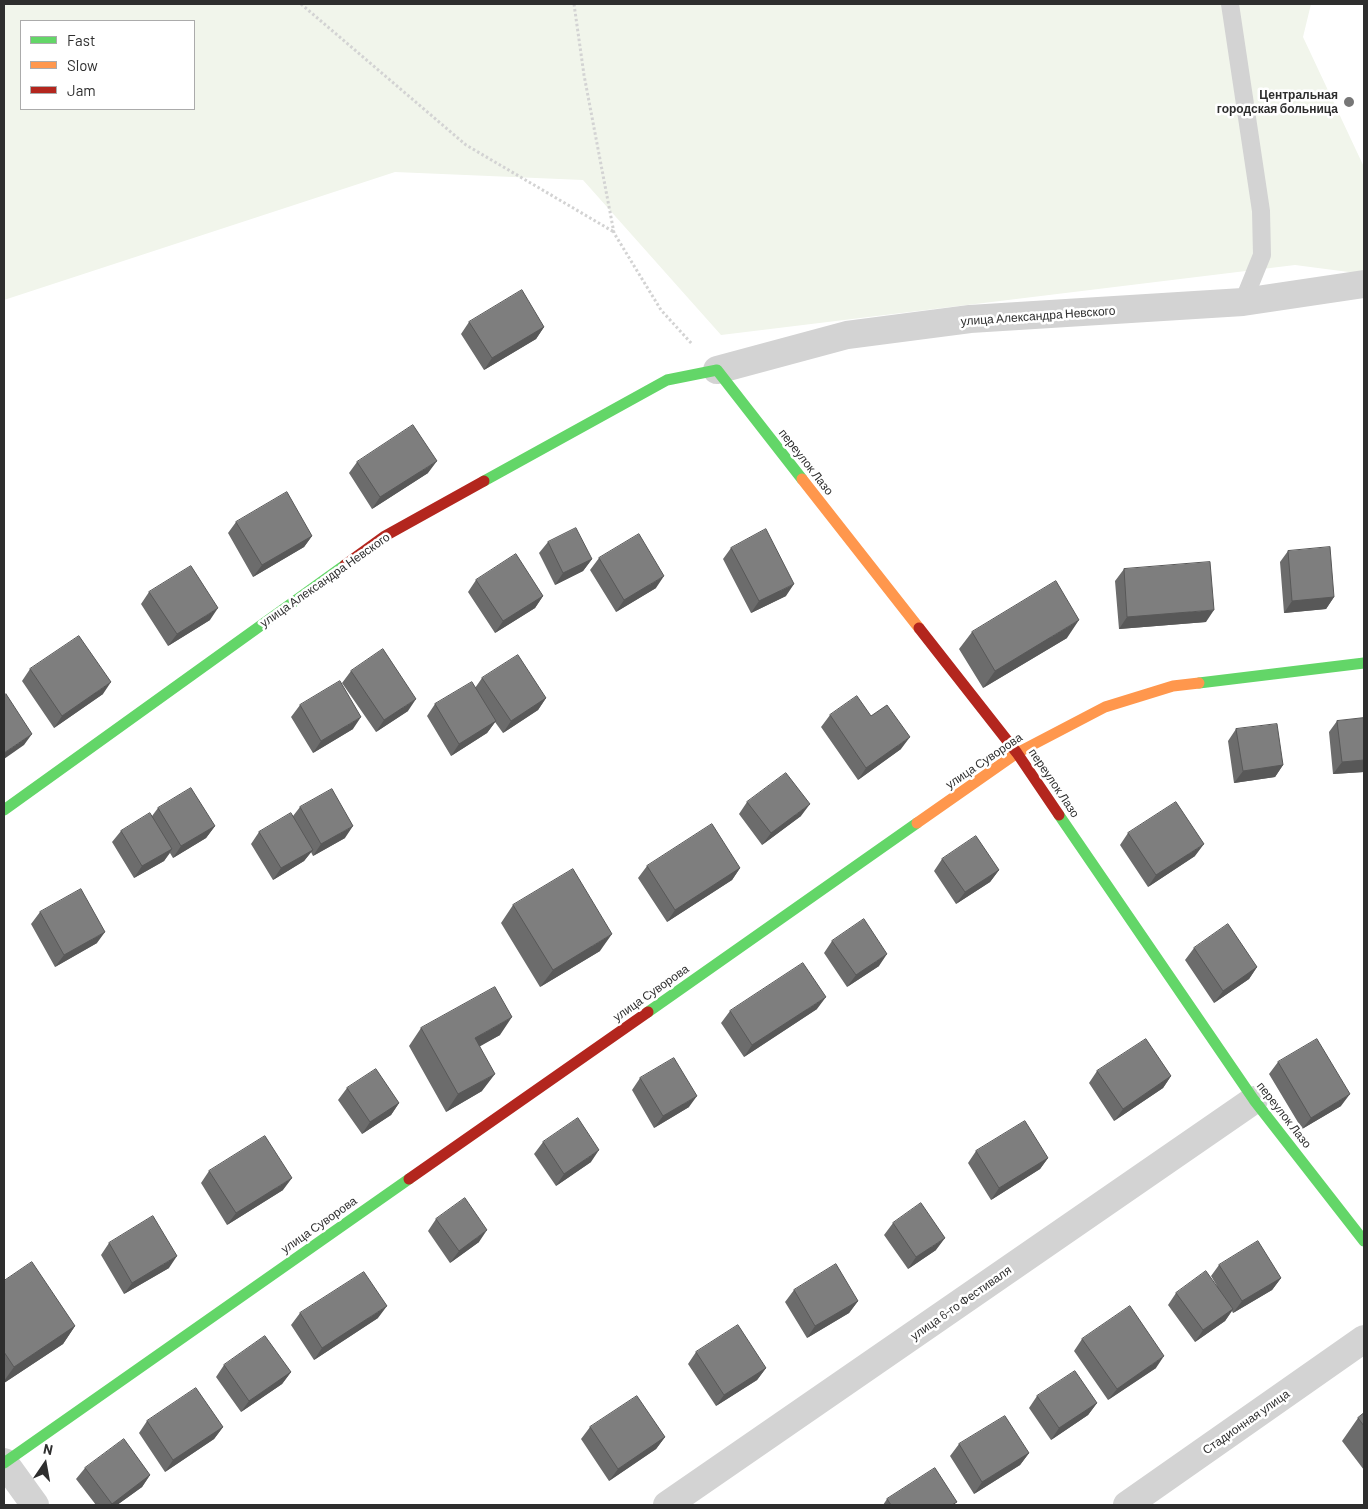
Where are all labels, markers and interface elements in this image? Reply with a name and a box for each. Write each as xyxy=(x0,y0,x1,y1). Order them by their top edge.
legend xyxy=(20,20,195,110)
text: Fast xyxy=(67,31,95,49)
text: Slow xyxy=(67,56,98,74)
text: Jam xyxy=(67,81,96,99)
place label: Центральная городская больница xyxy=(1217,88,1338,116)
marker: Центральная городская больница xyxy=(1342,95,1356,109)
street label: улица Александра Невского xyxy=(960,303,1116,329)
street label: переулок Лазо xyxy=(776,426,836,498)
street label: улица Александра Невского xyxy=(257,530,393,630)
street label: улица Суворова xyxy=(943,730,1025,792)
street label: переулок Лазо xyxy=(1026,746,1082,820)
street label: улица Суворова xyxy=(610,962,692,1024)
street label: переулок Лазо xyxy=(1254,1079,1314,1151)
street label: улица Суворова xyxy=(278,1194,360,1256)
street label: улица 6-го Фестиваля xyxy=(908,1263,1014,1343)
street label: Стадионная улица xyxy=(1200,1387,1292,1457)
north arrow xyxy=(20,1439,70,1489)
text: N xyxy=(42,1440,55,1458)

